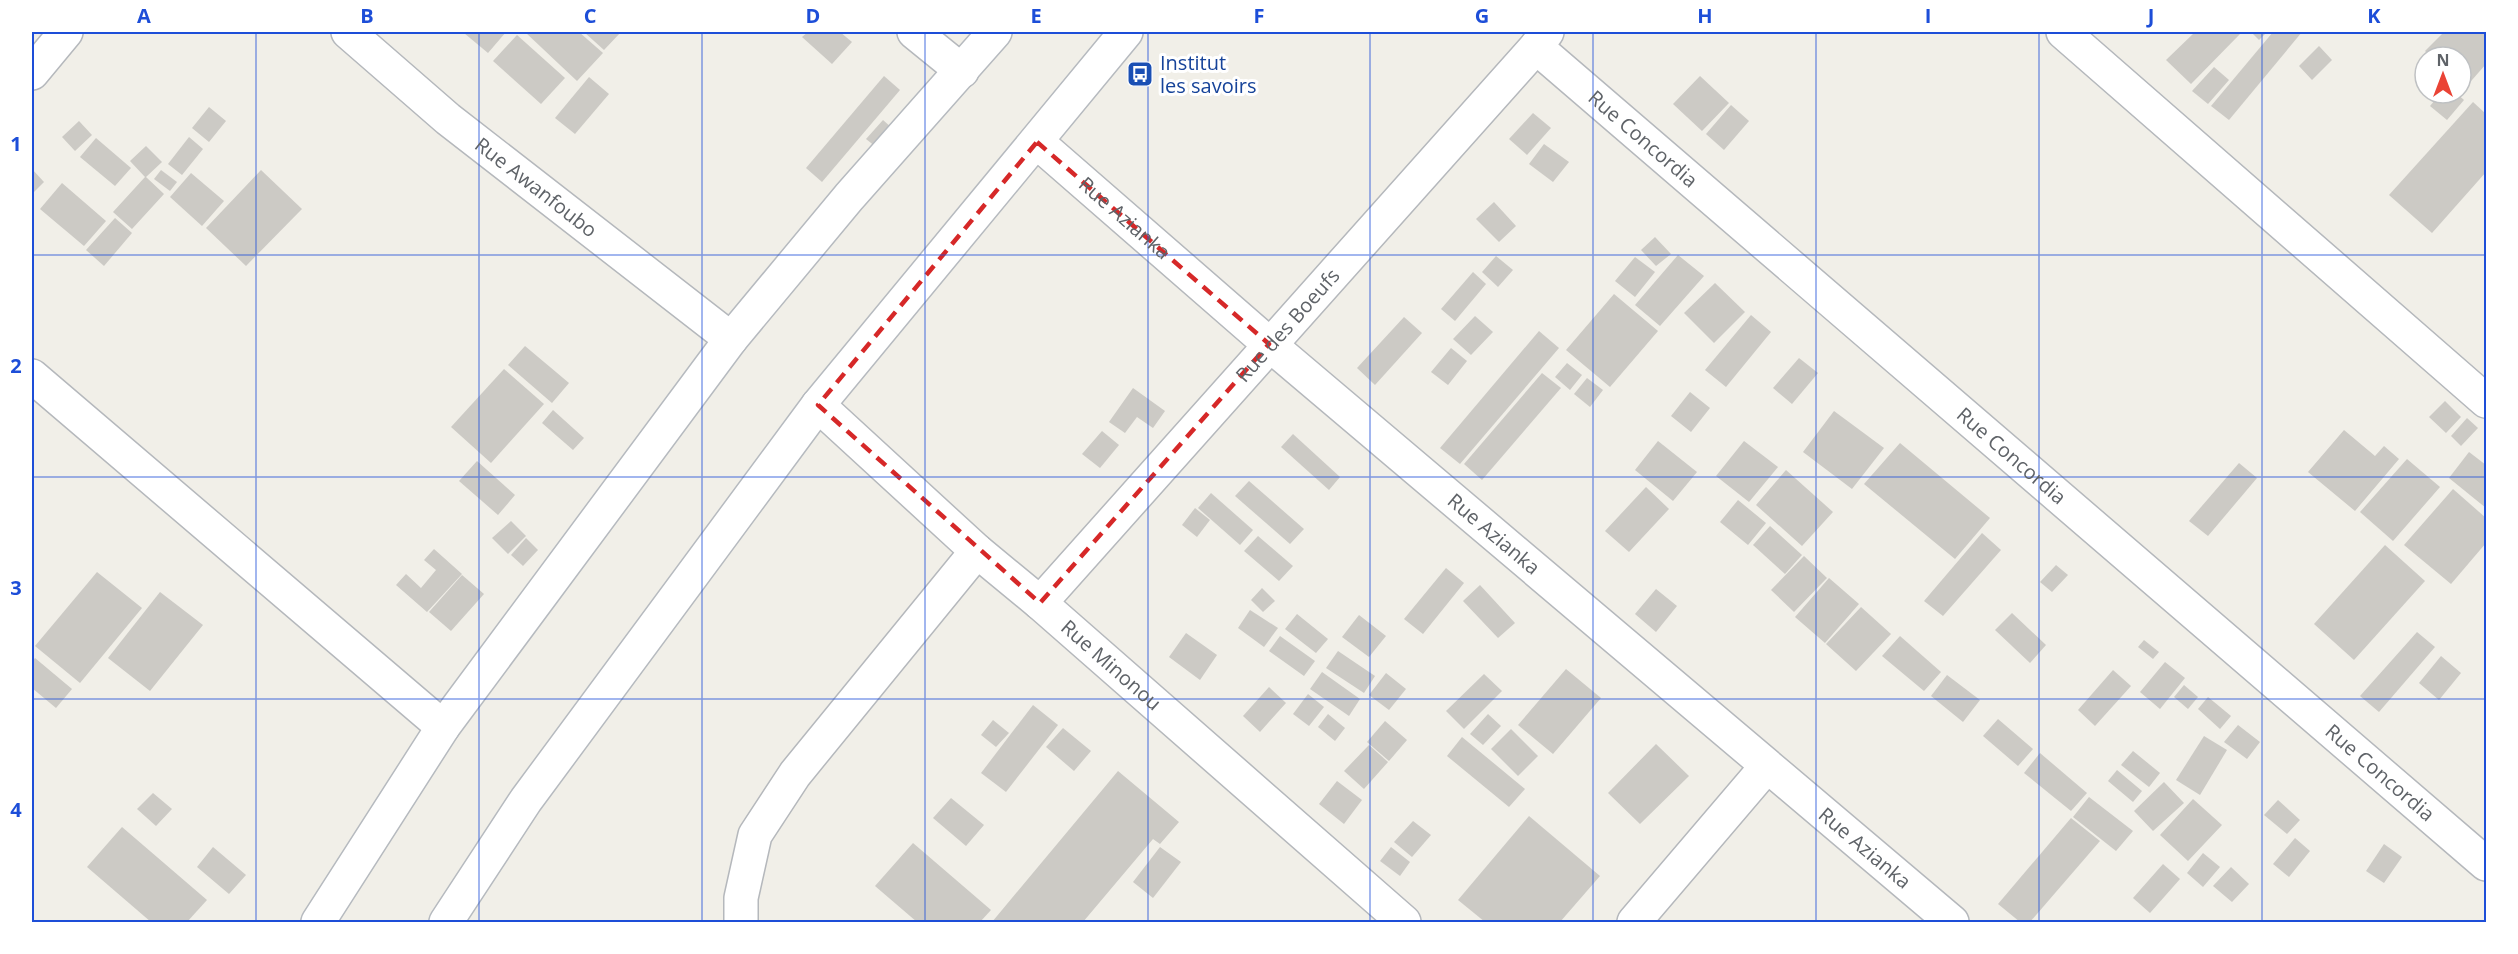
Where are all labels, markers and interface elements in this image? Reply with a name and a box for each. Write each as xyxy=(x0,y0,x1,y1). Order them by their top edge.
text: A xyxy=(137,2,151,29)
text: B xyxy=(360,2,374,29)
text: C xyxy=(584,2,597,29)
text: D xyxy=(806,2,820,29)
text: E xyxy=(1030,2,1042,29)
text: F xyxy=(1254,2,1264,29)
text: G xyxy=(1475,2,1489,29)
text: H xyxy=(1697,2,1713,29)
text: I xyxy=(1925,2,1931,29)
text: J xyxy=(2146,2,2154,29)
text: K xyxy=(2367,2,2381,29)
north arrow xyxy=(2413,45,2473,105)
place label: Institut les savoirs xyxy=(1160,49,1256,99)
text: N xyxy=(2436,49,2450,71)
bus stop icon: Institut les savoirs xyxy=(1125,59,1155,89)
street label: Rue Concordia xyxy=(1583,84,1704,193)
text: 1 xyxy=(10,130,22,157)
street label: Rue Awanfoubo xyxy=(470,131,603,243)
street label: Rue Azianka xyxy=(1073,170,1176,265)
street label: Rue des Boeufs xyxy=(1229,262,1345,388)
text: 2 xyxy=(10,352,22,379)
street label: Rue Concordia xyxy=(1951,401,2072,510)
street label: Rue Azianka xyxy=(1442,487,1546,581)
text: 3 xyxy=(10,574,22,601)
street label: Rue Minonou xyxy=(1055,614,1167,716)
street label: Rue Concordia xyxy=(2320,718,2441,827)
text: 4 xyxy=(10,796,22,823)
street label: Rue Azianka xyxy=(1813,801,1917,895)

